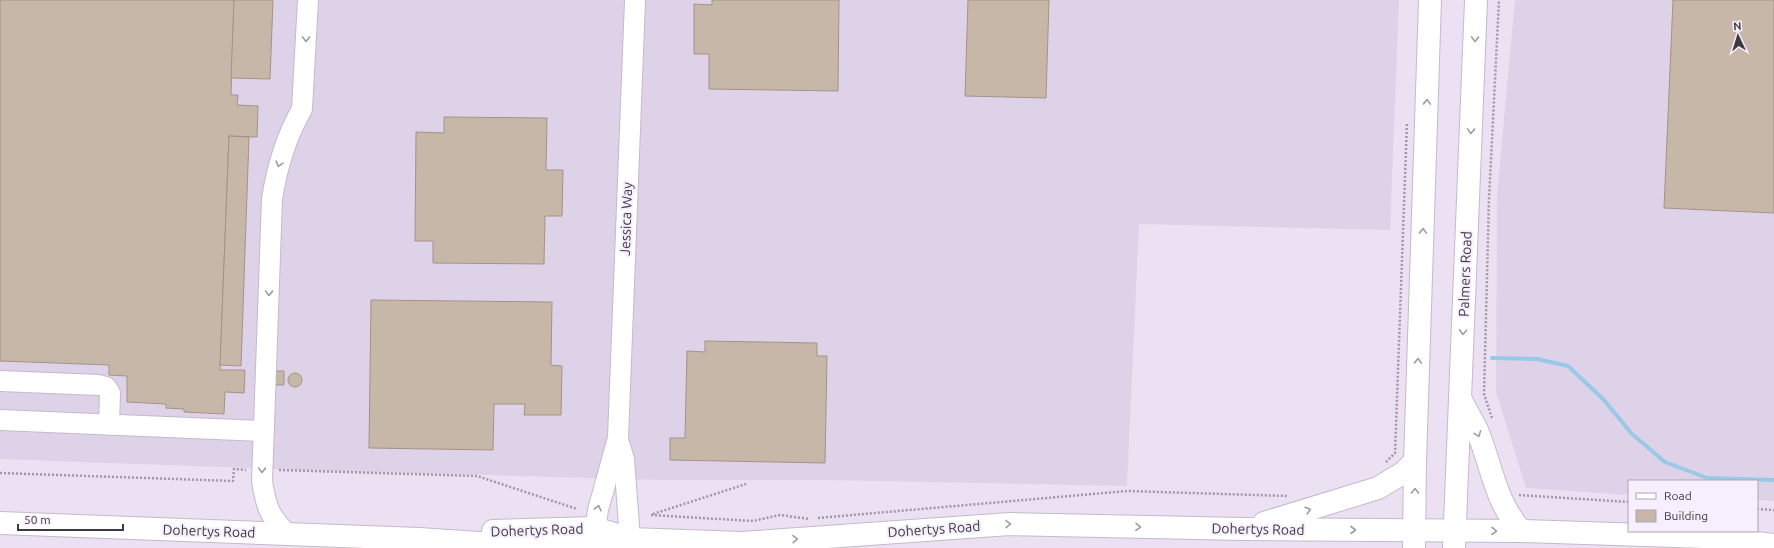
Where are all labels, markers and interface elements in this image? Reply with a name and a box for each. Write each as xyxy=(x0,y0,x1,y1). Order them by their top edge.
north arrow xyxy=(1718,16,1758,56)
text: N xyxy=(1733,20,1742,32)
one-way arrow xyxy=(302,36,310,42)
one-way arrow xyxy=(1471,36,1479,42)
one-way arrow xyxy=(1423,99,1431,105)
one-way arrow xyxy=(1467,128,1475,134)
one-way arrow xyxy=(275,160,284,167)
street label: Jessica Way xyxy=(617,182,635,256)
one-way arrow xyxy=(1418,228,1427,234)
street label: Palmers Road xyxy=(1456,231,1474,317)
one-way arrow xyxy=(264,290,273,296)
one-way arrow xyxy=(1459,329,1467,335)
one-way arrow xyxy=(1414,358,1422,364)
one-way arrow xyxy=(1473,430,1481,437)
one-way arrow xyxy=(258,467,266,473)
legend xyxy=(1628,480,1758,532)
one-way arrow xyxy=(1410,488,1419,494)
text: Road xyxy=(1664,489,1692,502)
one-way arrow xyxy=(594,505,602,511)
scale bar xyxy=(18,506,123,532)
one-way arrow xyxy=(1304,506,1311,514)
text: Building xyxy=(1664,509,1708,522)
text: 50 m xyxy=(24,513,51,526)
street label: Dohertys Road xyxy=(887,518,981,540)
street label: Dohertys Road xyxy=(490,520,584,540)
one-way arrow xyxy=(1005,520,1011,528)
street label: Dohertys Road xyxy=(1211,520,1305,538)
street label: Dohertys Road xyxy=(162,521,256,541)
one-way arrow xyxy=(1135,523,1141,531)
one-way arrow xyxy=(1350,526,1356,534)
one-way arrow xyxy=(1491,527,1497,535)
one-way arrow xyxy=(792,535,798,544)

